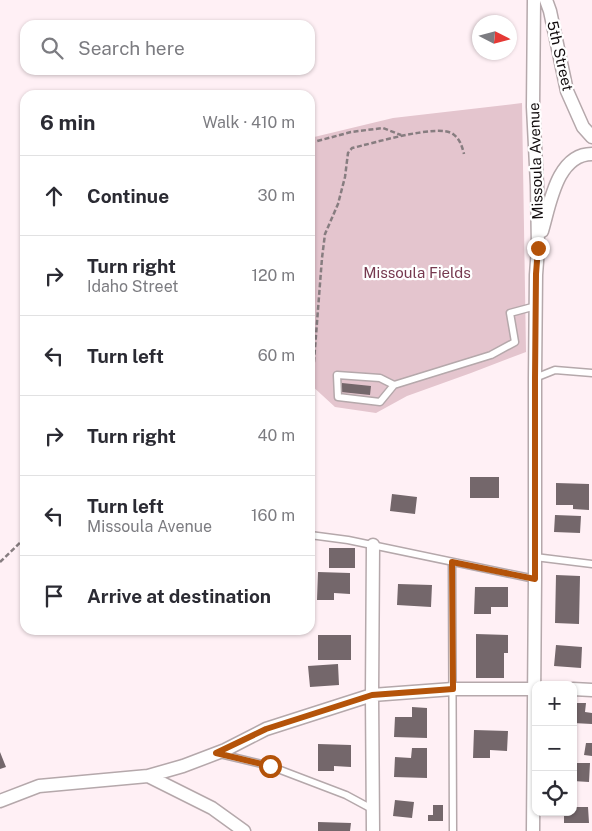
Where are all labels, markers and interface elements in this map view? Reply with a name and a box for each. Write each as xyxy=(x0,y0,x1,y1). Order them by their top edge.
north arrow xyxy=(472,15,517,60)
street label: 5th Street xyxy=(544,19,577,93)
search box xyxy=(20,20,315,75)
icon: search xyxy=(38,34,66,62)
text: Search here xyxy=(78,37,185,59)
street label: Missoula Avenue xyxy=(525,102,546,220)
text: 6 min xyxy=(40,110,96,135)
text: Walk · 410 m xyxy=(202,113,295,132)
icon: ahead xyxy=(40,182,68,210)
text: Continue xyxy=(87,185,169,207)
text: 30 m xyxy=(258,186,295,205)
route end xyxy=(527,237,550,260)
text: Turn right xyxy=(87,255,176,277)
icon: right xyxy=(40,262,68,290)
park label: Missoula Fields xyxy=(363,264,471,281)
text: 120 m xyxy=(251,266,295,285)
text: Idaho Street xyxy=(87,277,179,296)
icon: left xyxy=(40,342,68,370)
text: Turn left xyxy=(87,345,164,367)
text: 60 m xyxy=(258,346,295,365)
icon: right xyxy=(40,422,68,450)
text: Turn right xyxy=(87,425,176,447)
text: 40 m xyxy=(257,426,295,445)
text: Turn left xyxy=(87,495,164,517)
icon: left xyxy=(40,502,68,530)
text: 160 m xyxy=(251,506,295,525)
text: Missoula Avenue xyxy=(87,517,212,536)
icon: arrive xyxy=(40,582,68,610)
text: Arrive at destination xyxy=(87,585,271,607)
map controls xyxy=(532,681,577,816)
button: + xyxy=(532,681,577,726)
button: − xyxy=(532,726,577,771)
route start xyxy=(259,755,282,778)
button: locate xyxy=(532,771,577,816)

